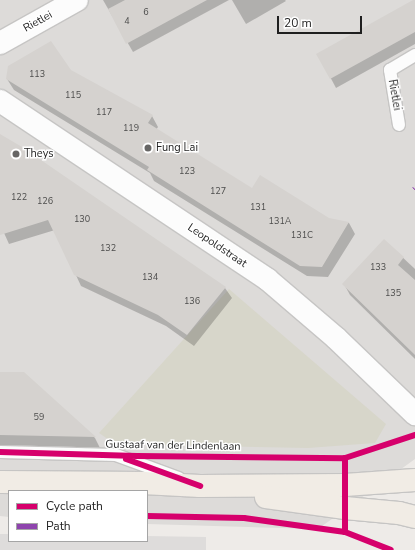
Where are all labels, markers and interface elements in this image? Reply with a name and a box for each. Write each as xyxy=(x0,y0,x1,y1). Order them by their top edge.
house number: 6 xyxy=(143,7,149,17)
scale bar xyxy=(279,8,364,34)
street label: Rietlei xyxy=(21,9,55,35)
text: 20 m xyxy=(284,15,312,31)
house number: 4 xyxy=(124,16,130,26)
house number: 113 xyxy=(29,69,45,79)
street label: Rietlei xyxy=(385,78,403,112)
house number: 115 xyxy=(65,90,81,100)
house number: 117 xyxy=(96,107,112,117)
house number: 119 xyxy=(123,123,139,133)
place label: Fung Lai xyxy=(156,141,198,155)
marker: Fung Lai xyxy=(143,143,153,153)
place label: Theys xyxy=(24,147,53,161)
marker: Theys xyxy=(11,149,21,159)
house number: 123 xyxy=(179,166,195,176)
house number: 127 xyxy=(210,186,226,196)
house number: 122 xyxy=(11,192,27,202)
house number: 126 xyxy=(37,196,53,206)
house number: 131 xyxy=(250,202,266,212)
house number: 130 xyxy=(74,214,90,224)
house number: 131A xyxy=(269,216,291,226)
street label: Leopoldstraat xyxy=(185,221,249,271)
house number: 131C xyxy=(291,230,313,240)
house number: 132 xyxy=(100,243,116,253)
house number: 133 xyxy=(370,262,386,272)
house number: 134 xyxy=(142,272,158,282)
house number: 135 xyxy=(385,288,401,298)
house number: 136 xyxy=(184,296,200,306)
house number: 59 xyxy=(34,412,44,422)
street label: Gustaaf van der Lindenlaan xyxy=(105,438,241,454)
legend xyxy=(8,490,148,542)
text: Cycle path xyxy=(46,498,103,514)
text: Path xyxy=(46,518,71,534)

